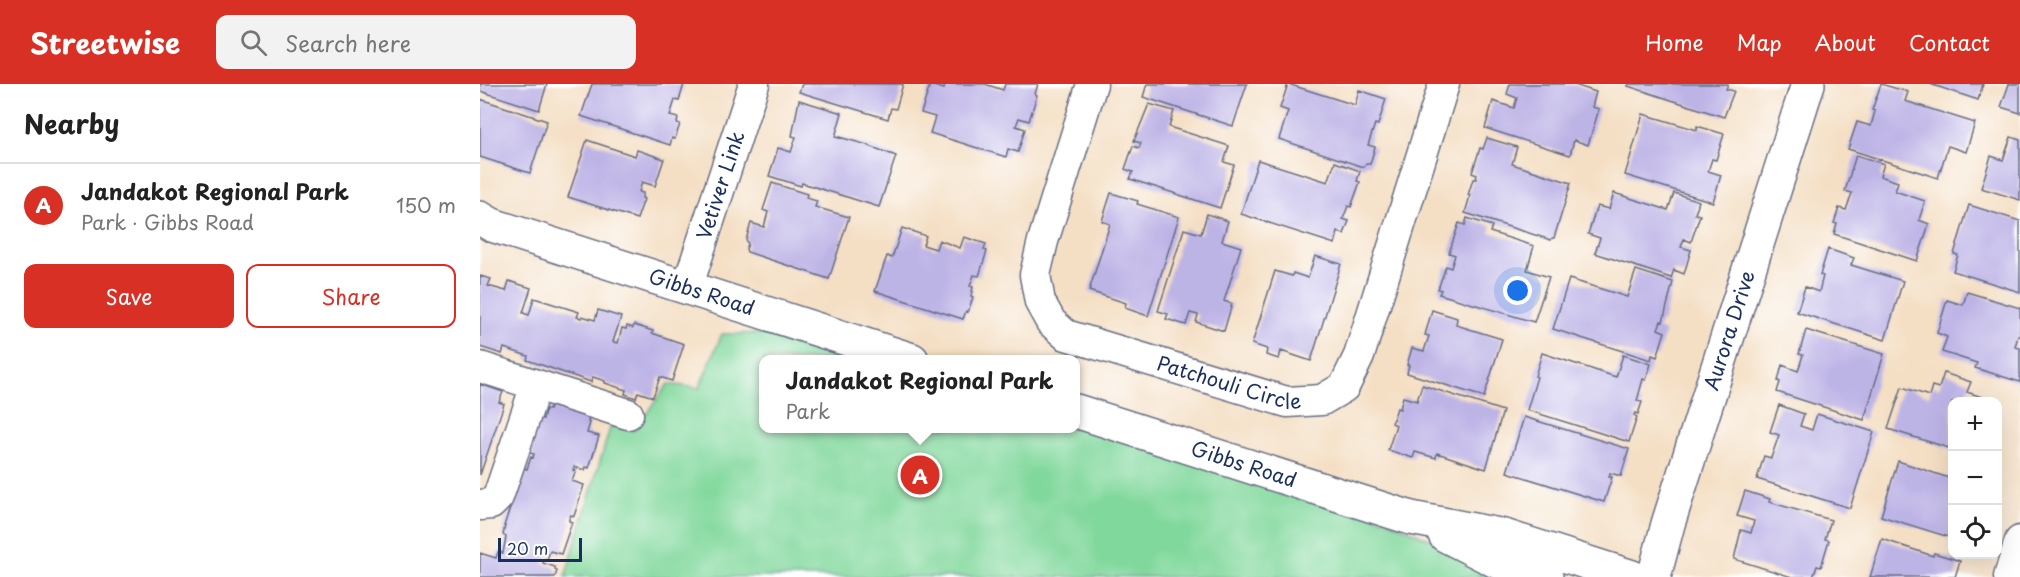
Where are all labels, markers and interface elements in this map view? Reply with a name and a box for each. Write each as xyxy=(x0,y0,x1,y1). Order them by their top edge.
search box xyxy=(216,15,636,69)
text: Streetwise xyxy=(30,21,180,64)
icon: search xyxy=(237,26,270,59)
text: Search here xyxy=(285,26,411,59)
text: Home xyxy=(1645,26,1704,58)
text: Map xyxy=(1737,26,1782,58)
text: About xyxy=(1815,26,1876,58)
text: Contact xyxy=(1909,26,1990,58)
text: Nearby xyxy=(24,104,119,143)
street label: Vetiver Link xyxy=(688,127,752,243)
text: Jandakot Regional Park xyxy=(81,174,349,207)
text: A xyxy=(36,190,51,220)
text: 150 m xyxy=(396,190,456,220)
text: Park · Gibbs Road xyxy=(81,207,254,237)
street label: Gibbs Road xyxy=(645,260,759,322)
button: Save xyxy=(24,264,234,328)
button: Share xyxy=(246,264,456,328)
street label: Aurora Drive xyxy=(1695,266,1762,394)
your location xyxy=(1503,276,1532,305)
street label: Patchouli Circle xyxy=(1153,347,1302,416)
popup xyxy=(759,355,1080,433)
text: Jandakot Regional Park xyxy=(785,363,1054,396)
text: Park xyxy=(785,396,830,426)
map controls xyxy=(1948,397,2002,559)
button: + xyxy=(1948,397,2002,451)
street label: Gibbs Road xyxy=(1187,433,1301,495)
button: − xyxy=(1948,451,2002,505)
pin: A xyxy=(900,452,940,498)
button: locate xyxy=(1948,505,2002,559)
scale bar xyxy=(498,535,582,562)
text: 20 m xyxy=(507,536,548,560)

